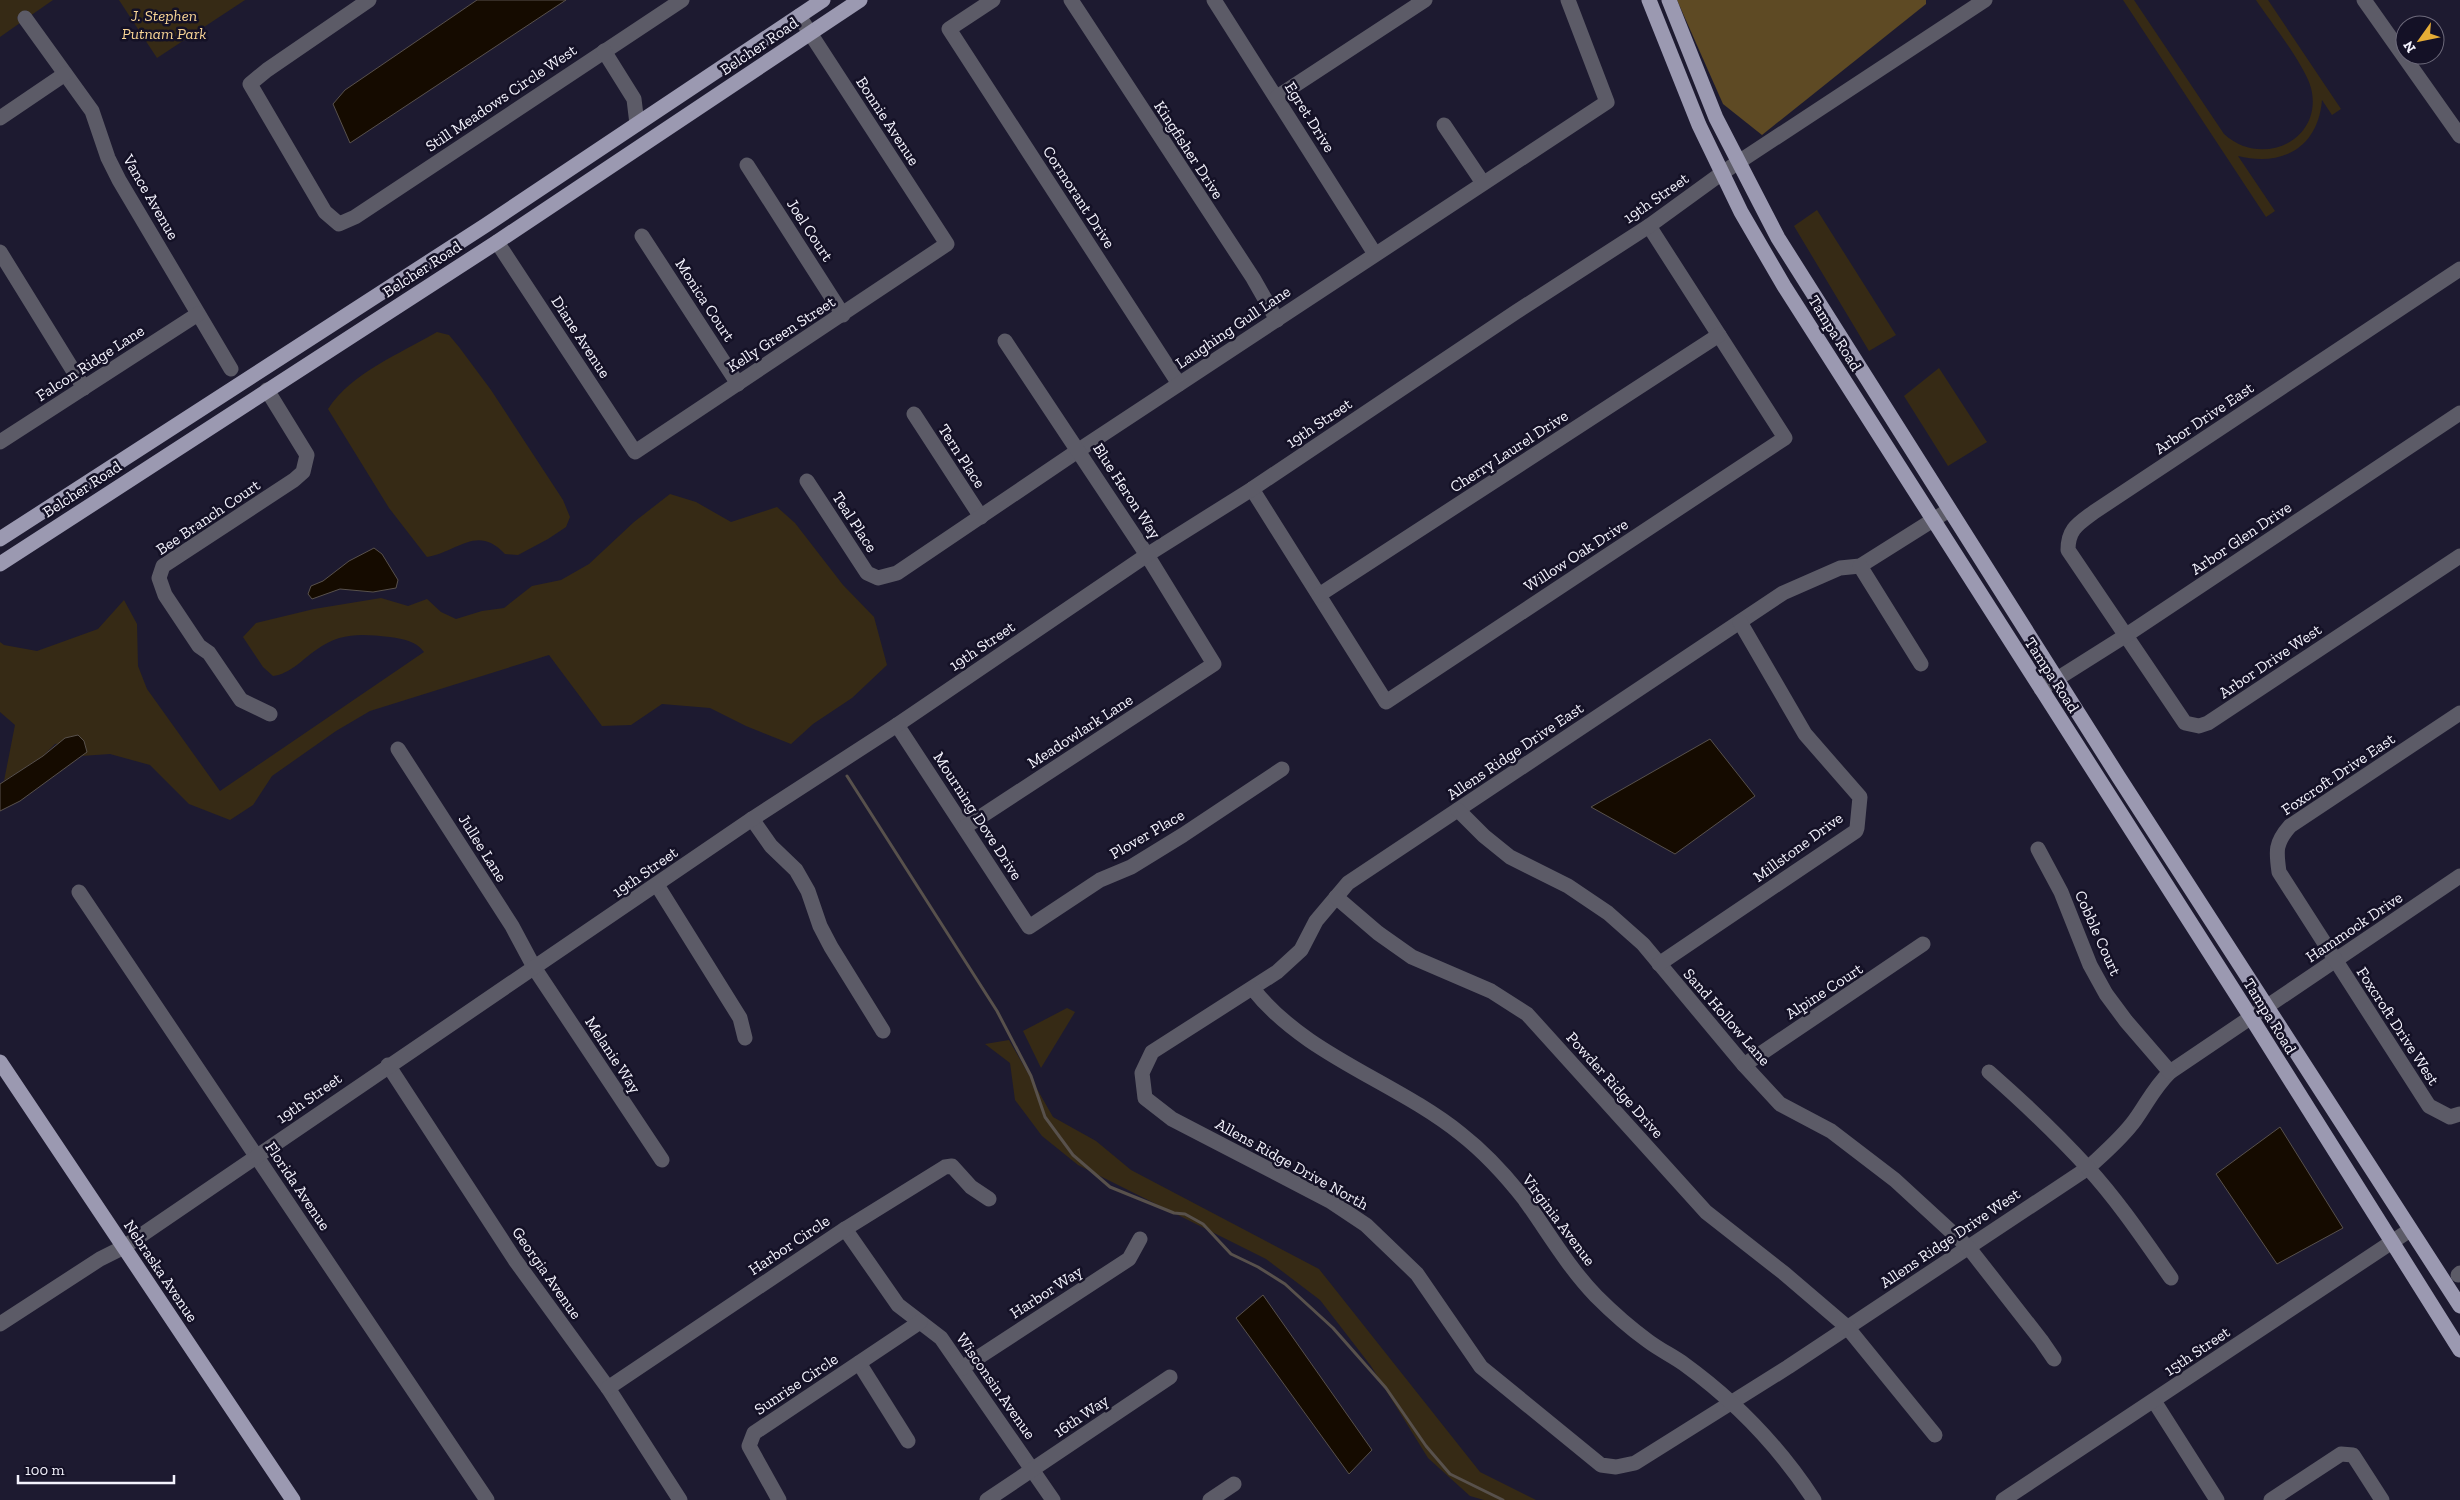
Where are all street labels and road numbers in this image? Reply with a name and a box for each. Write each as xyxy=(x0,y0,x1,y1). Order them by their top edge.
street label: Belcher Road xyxy=(716,13,802,79)
street label: Still Meadows Circle West xyxy=(422,40,580,156)
street label: Bonnie Avenue xyxy=(852,73,924,169)
street label: Egret Drive xyxy=(1281,78,1339,156)
street label: Kingfisher Drive xyxy=(1150,97,1228,203)
street label: Cormorant Drive xyxy=(1039,142,1119,252)
street label: Vance Avenue xyxy=(119,150,183,243)
street label: 19th Street xyxy=(1620,169,1692,227)
street label: Joel Court xyxy=(783,195,837,265)
street label: Belcher Road xyxy=(379,236,465,301)
street label: Monica Court xyxy=(671,255,739,345)
street label: Laughing Gull Lane xyxy=(1172,282,1294,372)
street label: Diane Avenue xyxy=(547,292,615,382)
street label: Kelly Green Street xyxy=(723,292,839,376)
street label: Tampa Road xyxy=(1804,292,1866,374)
street label: Falcon Ridge Lane xyxy=(32,321,148,405)
street label: Arbor Drive East xyxy=(2151,378,2257,458)
street label: 19th Street xyxy=(1283,394,1356,452)
street label: Cherry Laurel Drive xyxy=(1446,406,1572,496)
street label: Tern Place xyxy=(934,421,990,491)
street label: Blue Heron Way xyxy=(1089,440,1165,543)
street label: Belcher Road xyxy=(39,456,125,521)
street label: Bee Branch Court xyxy=(152,475,264,559)
street label: Teal Place xyxy=(828,488,882,556)
street label: Arbor Glen Drive xyxy=(2187,497,2295,579)
street label: Willow Oak Drive xyxy=(1520,514,1632,596)
street label: 19th Street xyxy=(946,617,1019,675)
street label: Arbor Drive West xyxy=(2215,620,2325,702)
street label: Tampa Road xyxy=(2021,634,2083,716)
street label: Meadowlark Lane xyxy=(1024,690,1136,772)
street label: Allens Ridge Drive East xyxy=(1443,698,1587,804)
street label: Foxcroft Drive East xyxy=(2278,729,2398,819)
street label: Mourning Dove Drive xyxy=(930,748,1026,884)
street label: Plover Place xyxy=(1106,805,1188,863)
street label: Millstone Drive xyxy=(1749,808,1847,886)
street label: Jullee Lane xyxy=(455,811,511,885)
street label: 19th Street xyxy=(609,843,681,901)
street label: Cobble Court xyxy=(2071,887,2125,979)
street label: Hammock Drive xyxy=(2302,888,2406,966)
street label: Alpine Court xyxy=(1782,959,1866,1023)
street label: Foxcroft Drive West xyxy=(2353,963,2443,1089)
street label: Sand Hollow Lane xyxy=(1679,964,1775,1070)
street label: Tampa Road xyxy=(2239,975,2301,1057)
street label: Melanie Way xyxy=(581,1013,645,1097)
street label: Powder Ridge Drive xyxy=(1562,1028,1668,1142)
street label: 19th Street xyxy=(273,1069,345,1127)
street label: Allens Ridge Drive North xyxy=(1212,1114,1372,1214)
street label: Florida Avenue xyxy=(261,1138,335,1234)
street label: Virginia Avenue xyxy=(1518,1170,1600,1270)
street label: Allens Ridge Drive West xyxy=(1876,1184,2024,1292)
street label: Harbor Circle xyxy=(745,1211,833,1279)
street label: Nebraska Avenue xyxy=(120,1216,202,1326)
street label: Georgia Avenue xyxy=(508,1223,586,1323)
street label: Harbor Way xyxy=(1006,1261,1086,1322)
street label: 15th Street xyxy=(2161,1322,2233,1380)
street label: Wisconsin Avenue xyxy=(952,1329,1040,1443)
street label: Sunrise Circle xyxy=(751,1349,841,1419)
street label: 16th Way xyxy=(1050,1390,1113,1441)

